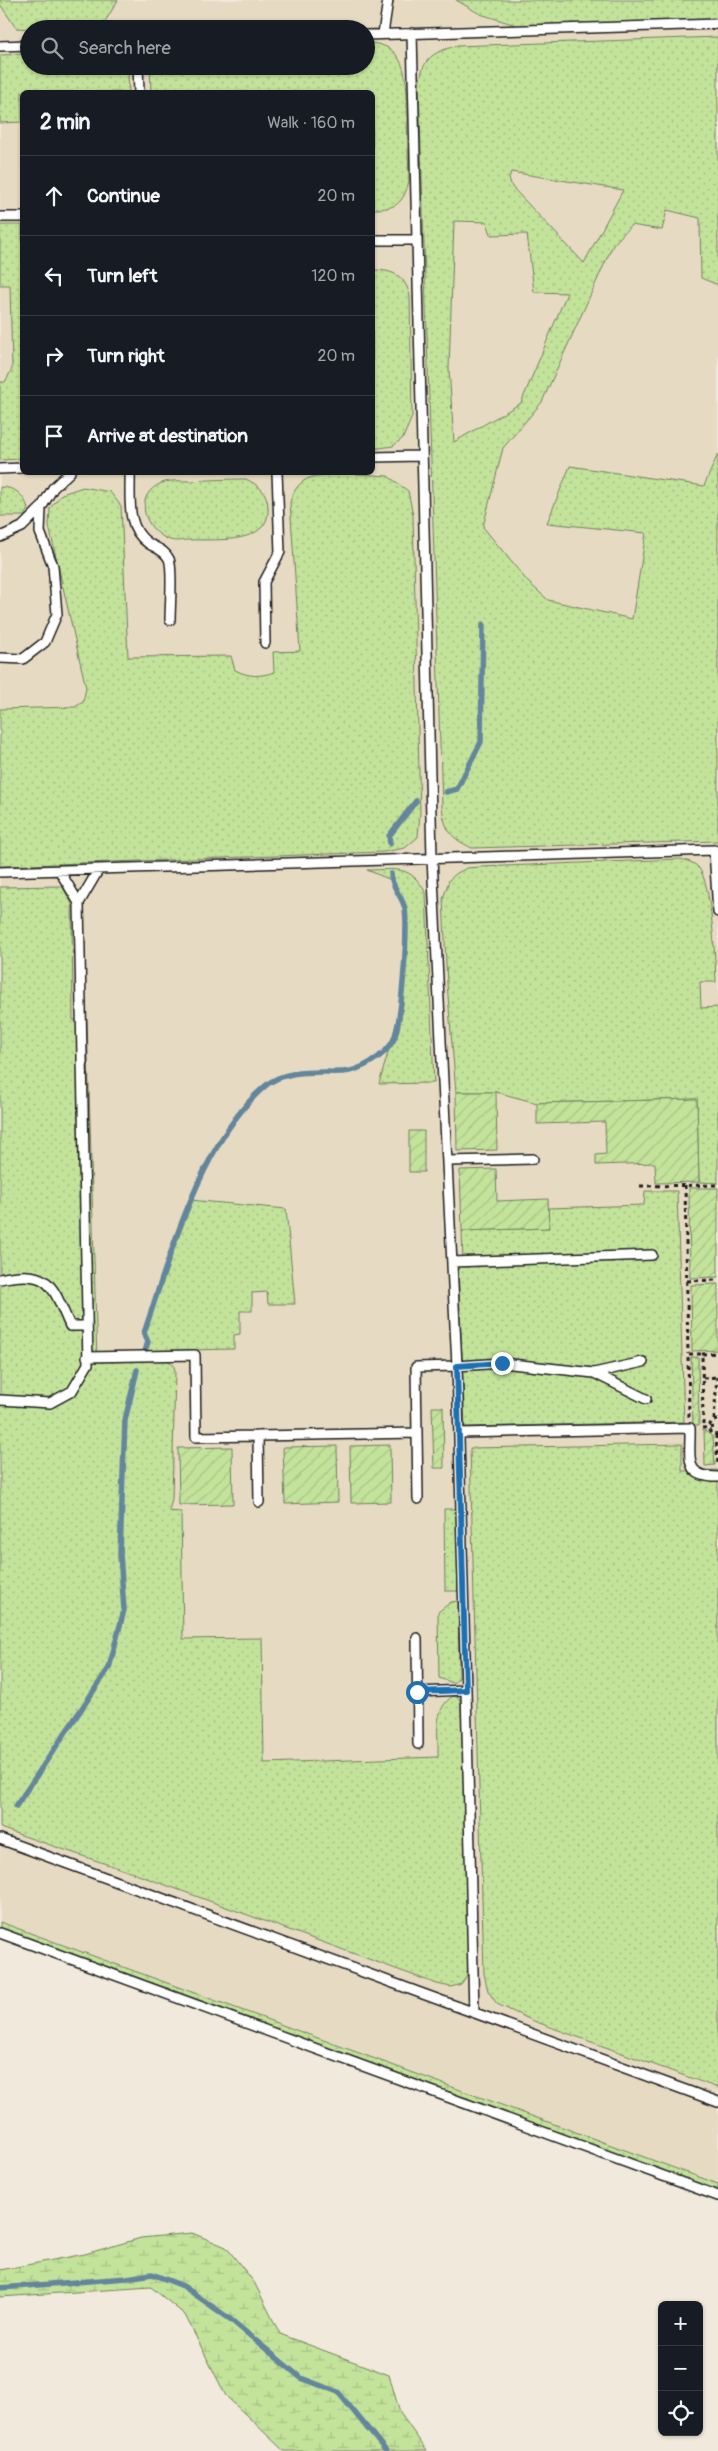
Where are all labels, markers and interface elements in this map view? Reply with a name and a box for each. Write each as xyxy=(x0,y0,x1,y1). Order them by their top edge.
search box xyxy=(20,20,375,75)
icon: search xyxy=(38,34,66,62)
text: Search here xyxy=(78,36,171,60)
text: 2 min xyxy=(40,109,90,136)
text: Walk · 160 m xyxy=(267,113,355,133)
icon: ahead xyxy=(40,182,68,210)
text: Continue xyxy=(87,184,160,208)
text: 20 m xyxy=(317,186,355,206)
icon: left xyxy=(40,262,68,290)
text: Turn left xyxy=(87,264,157,288)
text: 120 m xyxy=(311,266,355,286)
icon: right xyxy=(40,342,68,370)
text: Turn right xyxy=(87,344,165,368)
text: 20 m xyxy=(317,346,355,366)
icon: arrive xyxy=(40,422,68,450)
text: Arrive at destination xyxy=(87,424,248,448)
route end xyxy=(491,1352,514,1375)
route start xyxy=(406,1681,429,1704)
map controls xyxy=(658,2301,703,2436)
button: + xyxy=(658,2301,703,2346)
button: − xyxy=(658,2346,703,2391)
button: locate xyxy=(658,2391,703,2436)

